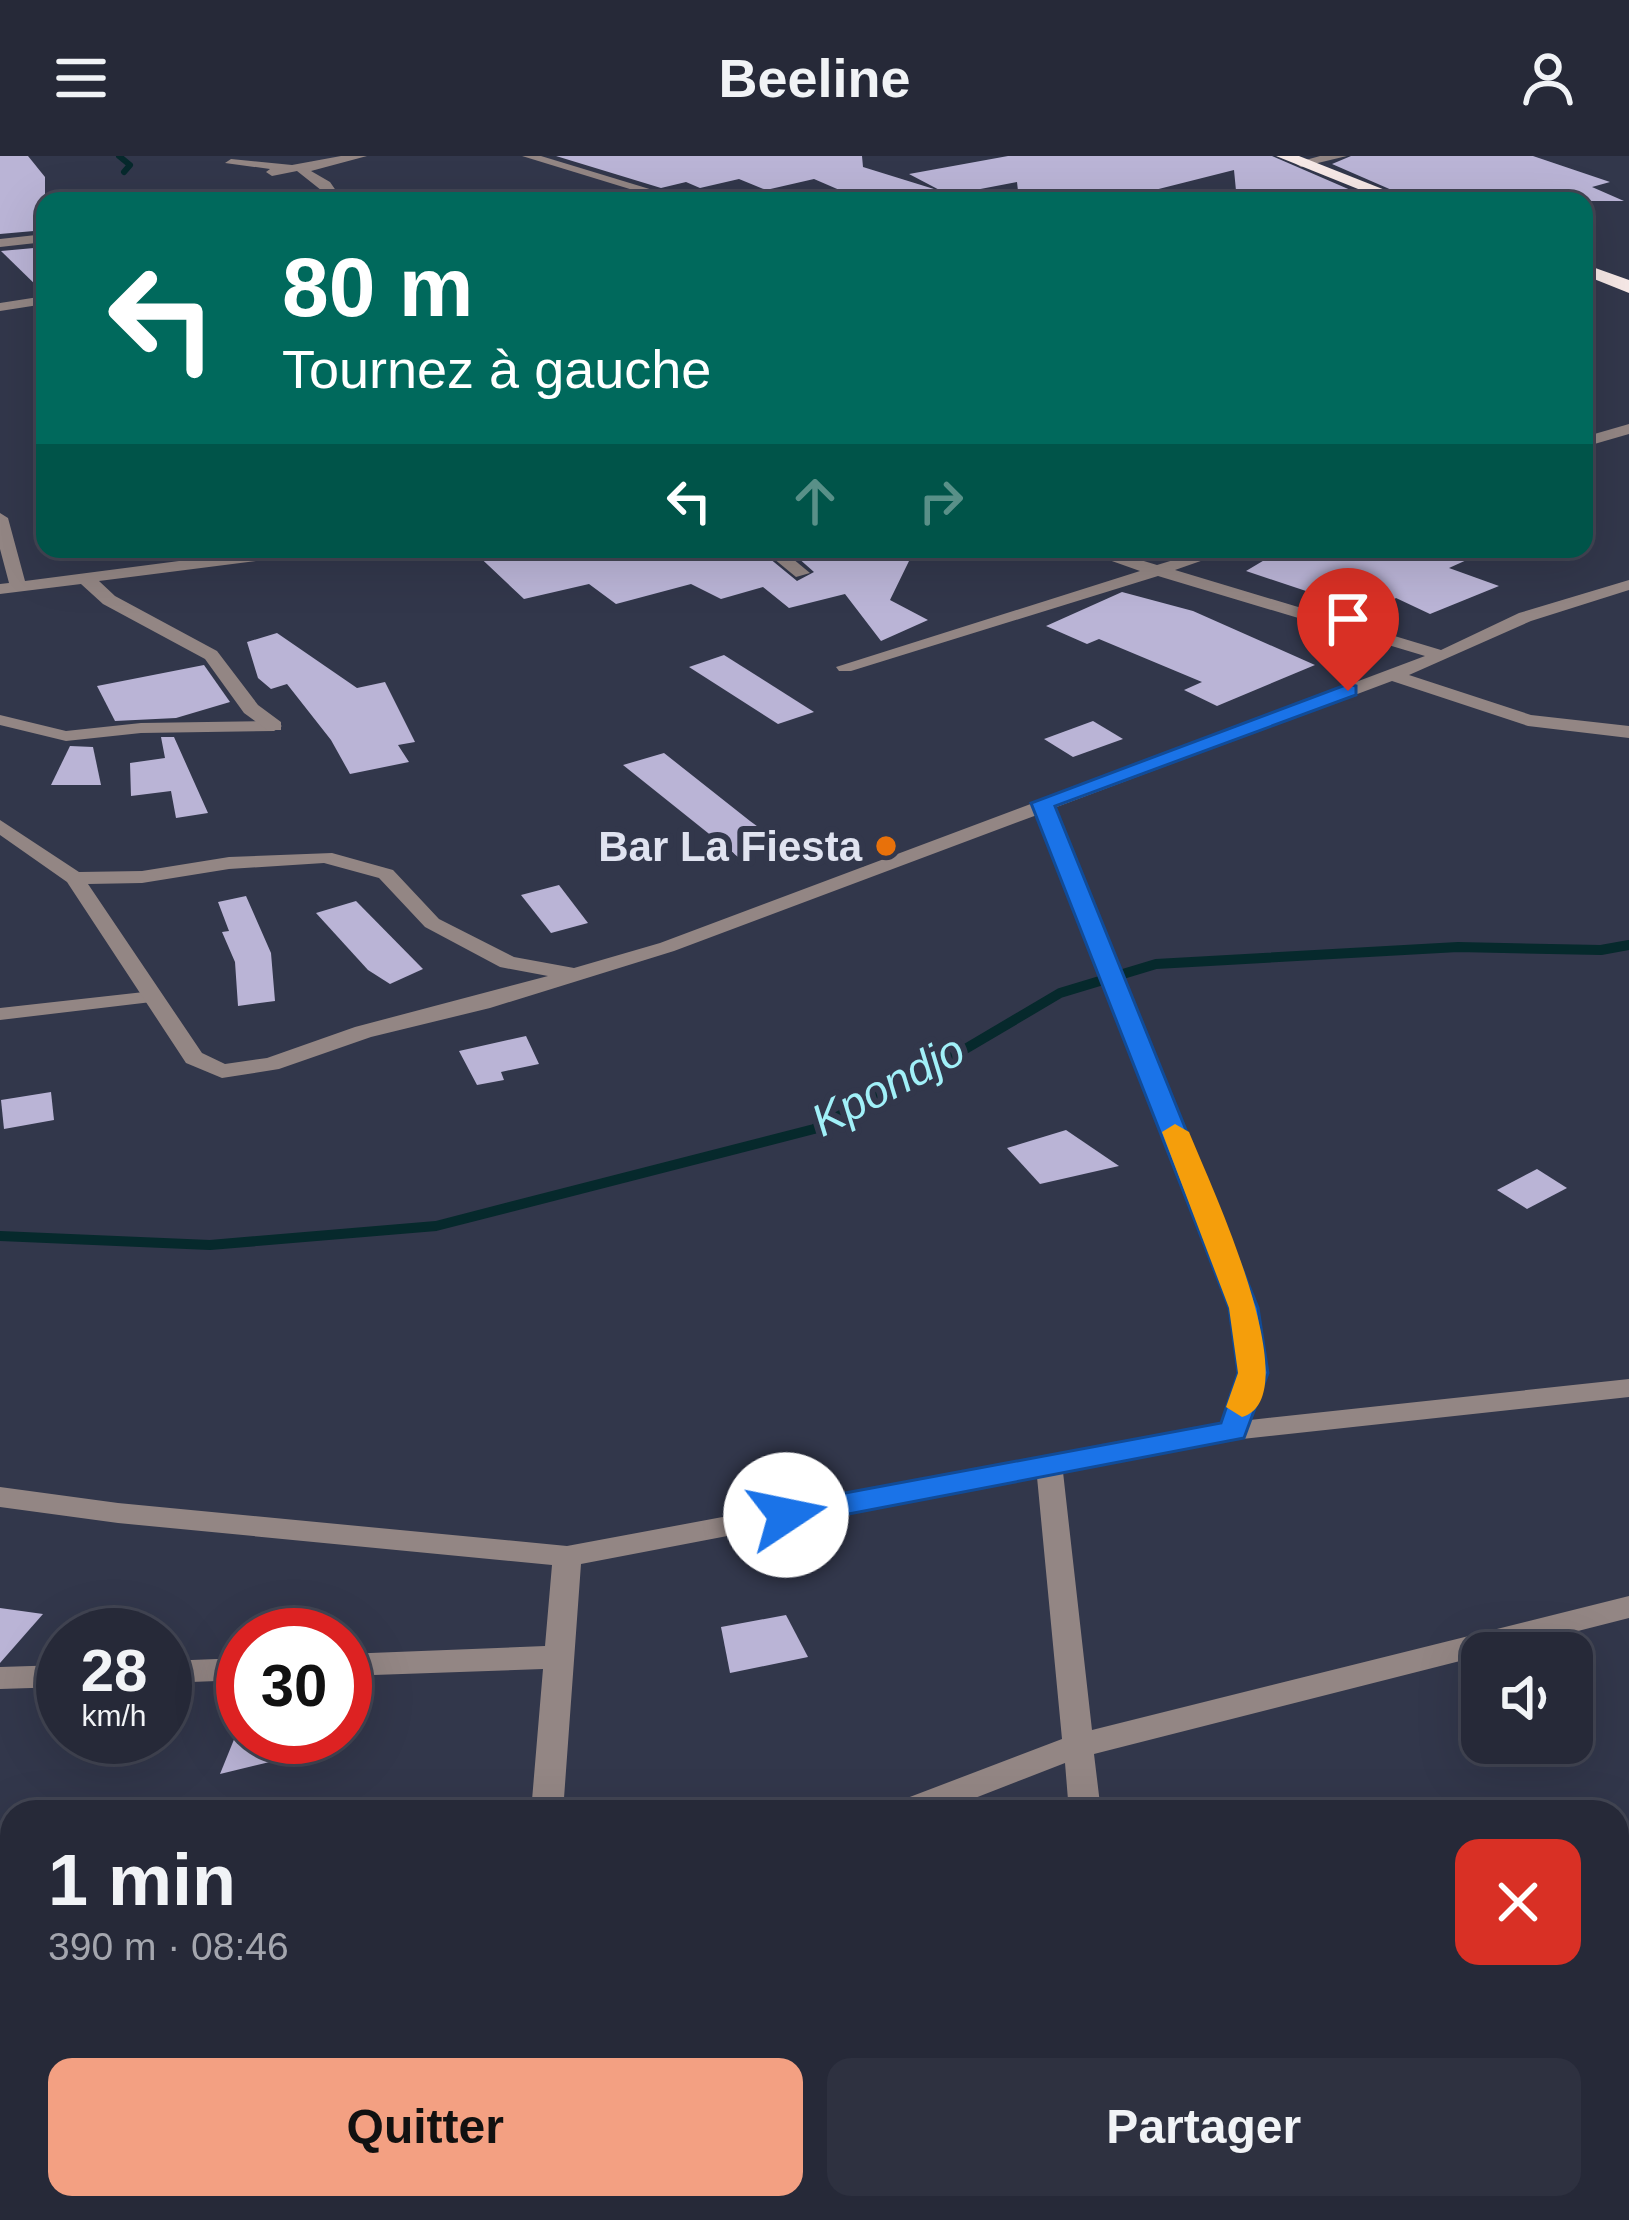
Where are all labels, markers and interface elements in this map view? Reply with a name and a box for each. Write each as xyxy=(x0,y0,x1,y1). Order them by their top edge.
icon: menu xyxy=(48,45,114,111)
icon: person xyxy=(1515,45,1581,111)
text: Beeline xyxy=(718,48,911,108)
icon: left xyxy=(84,240,240,396)
text: 80 m xyxy=(282,240,473,334)
text: Tournez à gauche xyxy=(282,339,711,399)
icon: left xyxy=(656,468,722,534)
icon: ahead xyxy=(782,468,848,534)
icon: right xyxy=(908,468,974,534)
pin xyxy=(1297,568,1399,691)
icon: arrive xyxy=(1315,586,1381,652)
place label: Bar La Fiesta xyxy=(598,823,863,870)
marker: Bar La Fiesta xyxy=(873,833,899,859)
water label: Kpondjo xyxy=(803,1024,973,1146)
position arrow xyxy=(723,1452,849,1578)
speed limit sign: 30 xyxy=(216,1608,372,1764)
map controls xyxy=(1461,1632,1593,1764)
button: sound xyxy=(1461,1632,1593,1764)
text: 28 xyxy=(81,1637,147,1704)
text: km/h xyxy=(81,1699,147,1732)
button: close xyxy=(1455,1839,1581,1965)
text: 1 min xyxy=(48,1840,236,1920)
text: 390 m · 08:46 xyxy=(48,1925,289,1968)
button: Quitter xyxy=(48,2058,803,2196)
button: Partager xyxy=(827,2058,1581,2196)

